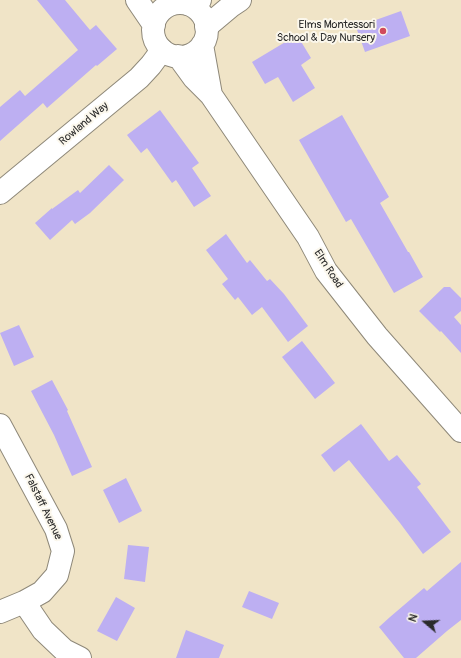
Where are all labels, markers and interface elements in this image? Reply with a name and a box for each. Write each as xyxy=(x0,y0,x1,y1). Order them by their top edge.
place label: Elms Montessori School & Day Nursery xyxy=(277,18,375,44)
marker: Elms Montessori School & Day Nursery xyxy=(378,26,388,36)
street label: Rowland Way xyxy=(57,100,111,148)
street label: Elm Road xyxy=(311,247,345,291)
street label: Falstaff Avenue xyxy=(21,472,65,542)
north arrow xyxy=(405,602,445,642)
text: N xyxy=(406,612,421,624)

